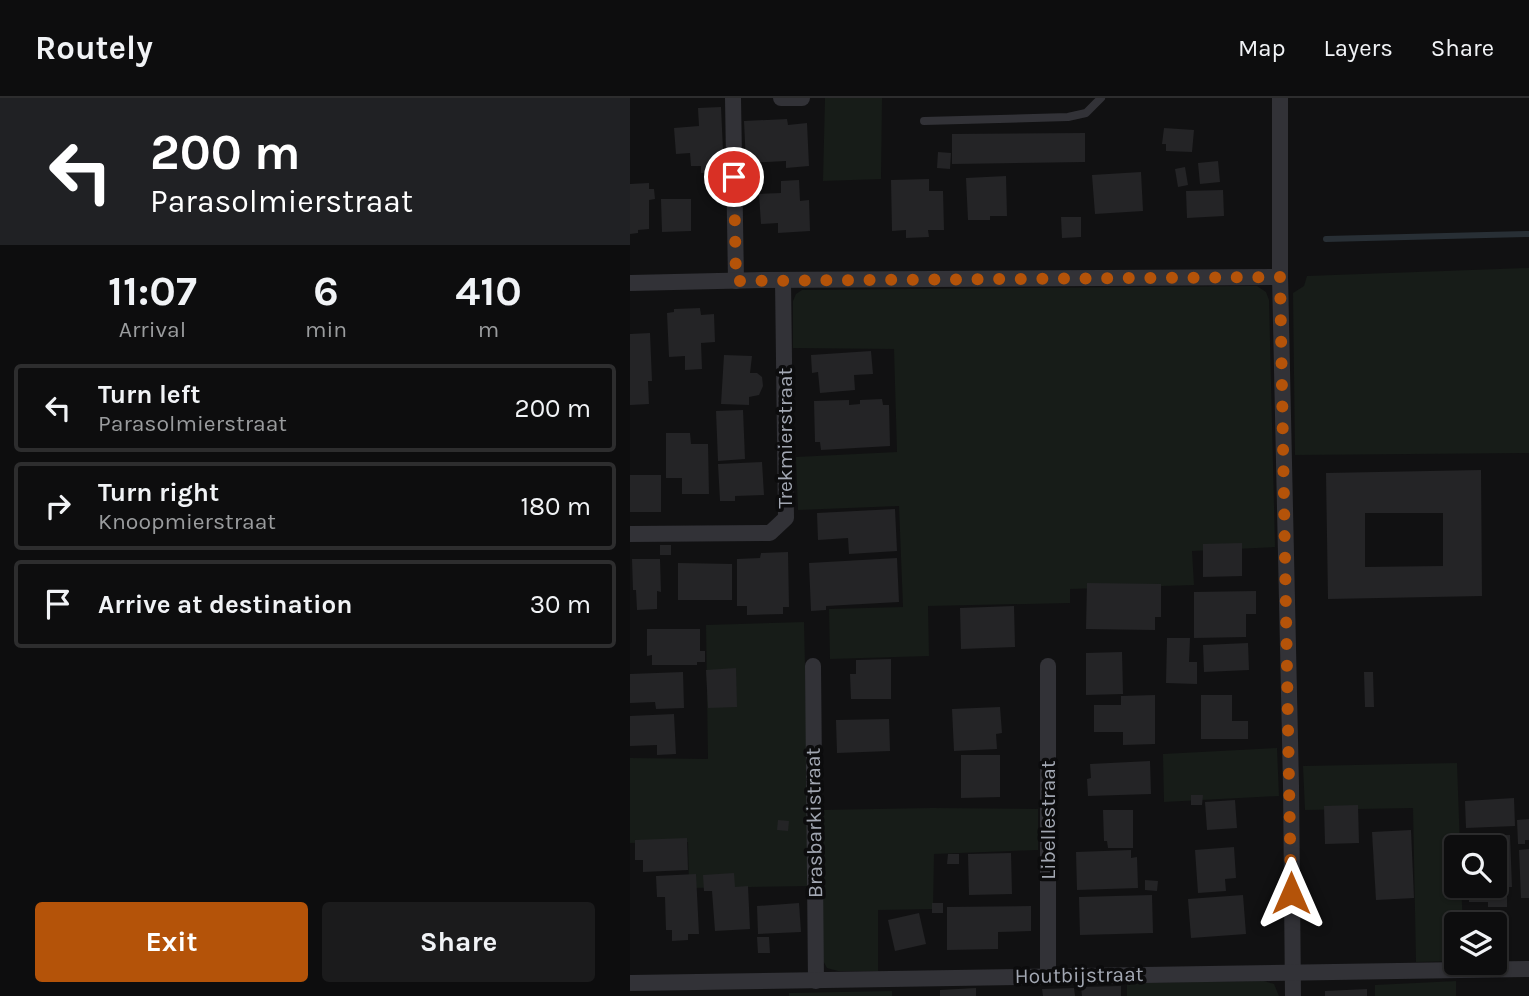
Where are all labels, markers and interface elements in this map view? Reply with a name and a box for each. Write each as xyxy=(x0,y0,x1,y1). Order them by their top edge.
text: Routely xyxy=(35,29,153,67)
text: Map xyxy=(1238,34,1286,62)
text: Layers xyxy=(1324,34,1393,62)
text: Share xyxy=(1431,34,1494,62)
text: 200 m xyxy=(150,124,301,181)
icon: left xyxy=(35,126,126,217)
pin xyxy=(704,147,764,207)
icon: arrive xyxy=(715,158,753,196)
text: Parasolmierstraat xyxy=(150,183,413,220)
text: 11:07 xyxy=(108,266,197,316)
text: 6 xyxy=(313,266,339,316)
text: 410 xyxy=(455,266,522,316)
text: Arrival xyxy=(119,316,186,343)
text: min xyxy=(305,316,347,343)
text: m xyxy=(478,316,499,343)
street label: Trekmierstraat xyxy=(773,367,797,509)
text: Turn left xyxy=(98,379,200,410)
icon: left xyxy=(39,389,77,427)
text: 200 m xyxy=(515,393,591,424)
text: Parasolmierstraat xyxy=(98,410,287,437)
text: Turn right xyxy=(98,477,219,508)
icon: right xyxy=(39,487,77,525)
text: 180 m xyxy=(521,491,591,522)
text: Knoopmierstraat xyxy=(98,508,276,535)
icon: arrive xyxy=(39,585,77,623)
text: Arrive at destination xyxy=(98,589,352,620)
text: 30 m xyxy=(530,589,591,620)
street label: Brasbarkistraat xyxy=(801,747,827,898)
street label: Libellestraat xyxy=(1036,760,1060,880)
map controls xyxy=(1444,835,1507,975)
button: search xyxy=(1444,835,1507,898)
position arrow xyxy=(1254,856,1328,930)
button: Exit xyxy=(35,902,308,982)
button: Share xyxy=(322,902,595,982)
button: layers xyxy=(1444,912,1507,975)
street label: Houtbijstraat xyxy=(1014,962,1144,988)

